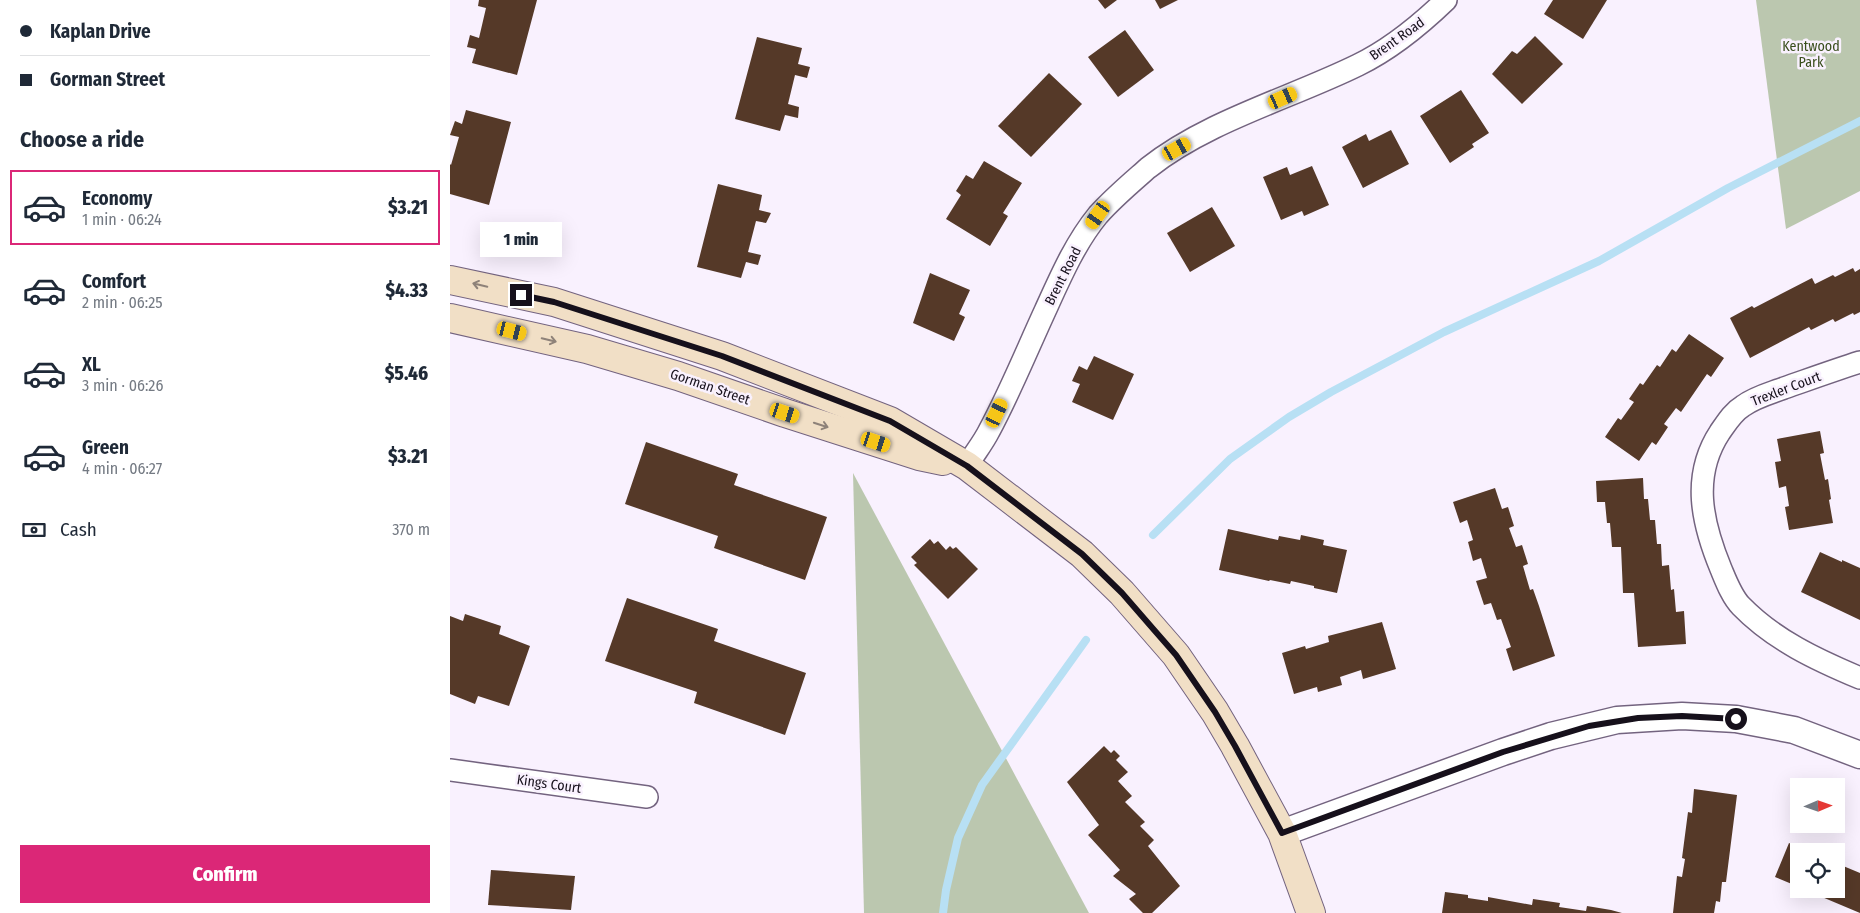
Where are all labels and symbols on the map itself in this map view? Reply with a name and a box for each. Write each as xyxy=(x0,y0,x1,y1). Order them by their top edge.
street label: Brent Road xyxy=(1366,14,1428,64)
park label: Kentwood Park xyxy=(1782,38,1840,71)
car xyxy=(1266,85,1299,111)
car xyxy=(1160,135,1193,163)
car xyxy=(1083,198,1112,232)
callout: 1 min xyxy=(480,222,562,258)
street label: Brent Road xyxy=(1041,244,1085,308)
one-way arrow xyxy=(473,280,489,290)
route end xyxy=(510,284,532,306)
car xyxy=(495,320,528,342)
one-way arrow xyxy=(540,335,556,345)
street label: Gorman Street xyxy=(668,365,752,409)
street label: Trexler Court xyxy=(1749,368,1824,410)
car xyxy=(983,396,1010,430)
car xyxy=(768,401,801,425)
one-way arrow xyxy=(812,420,828,430)
car xyxy=(859,430,892,454)
route start xyxy=(1725,708,1747,730)
street label: Kings Court xyxy=(516,771,583,797)
north arrow xyxy=(1790,778,1845,832)

